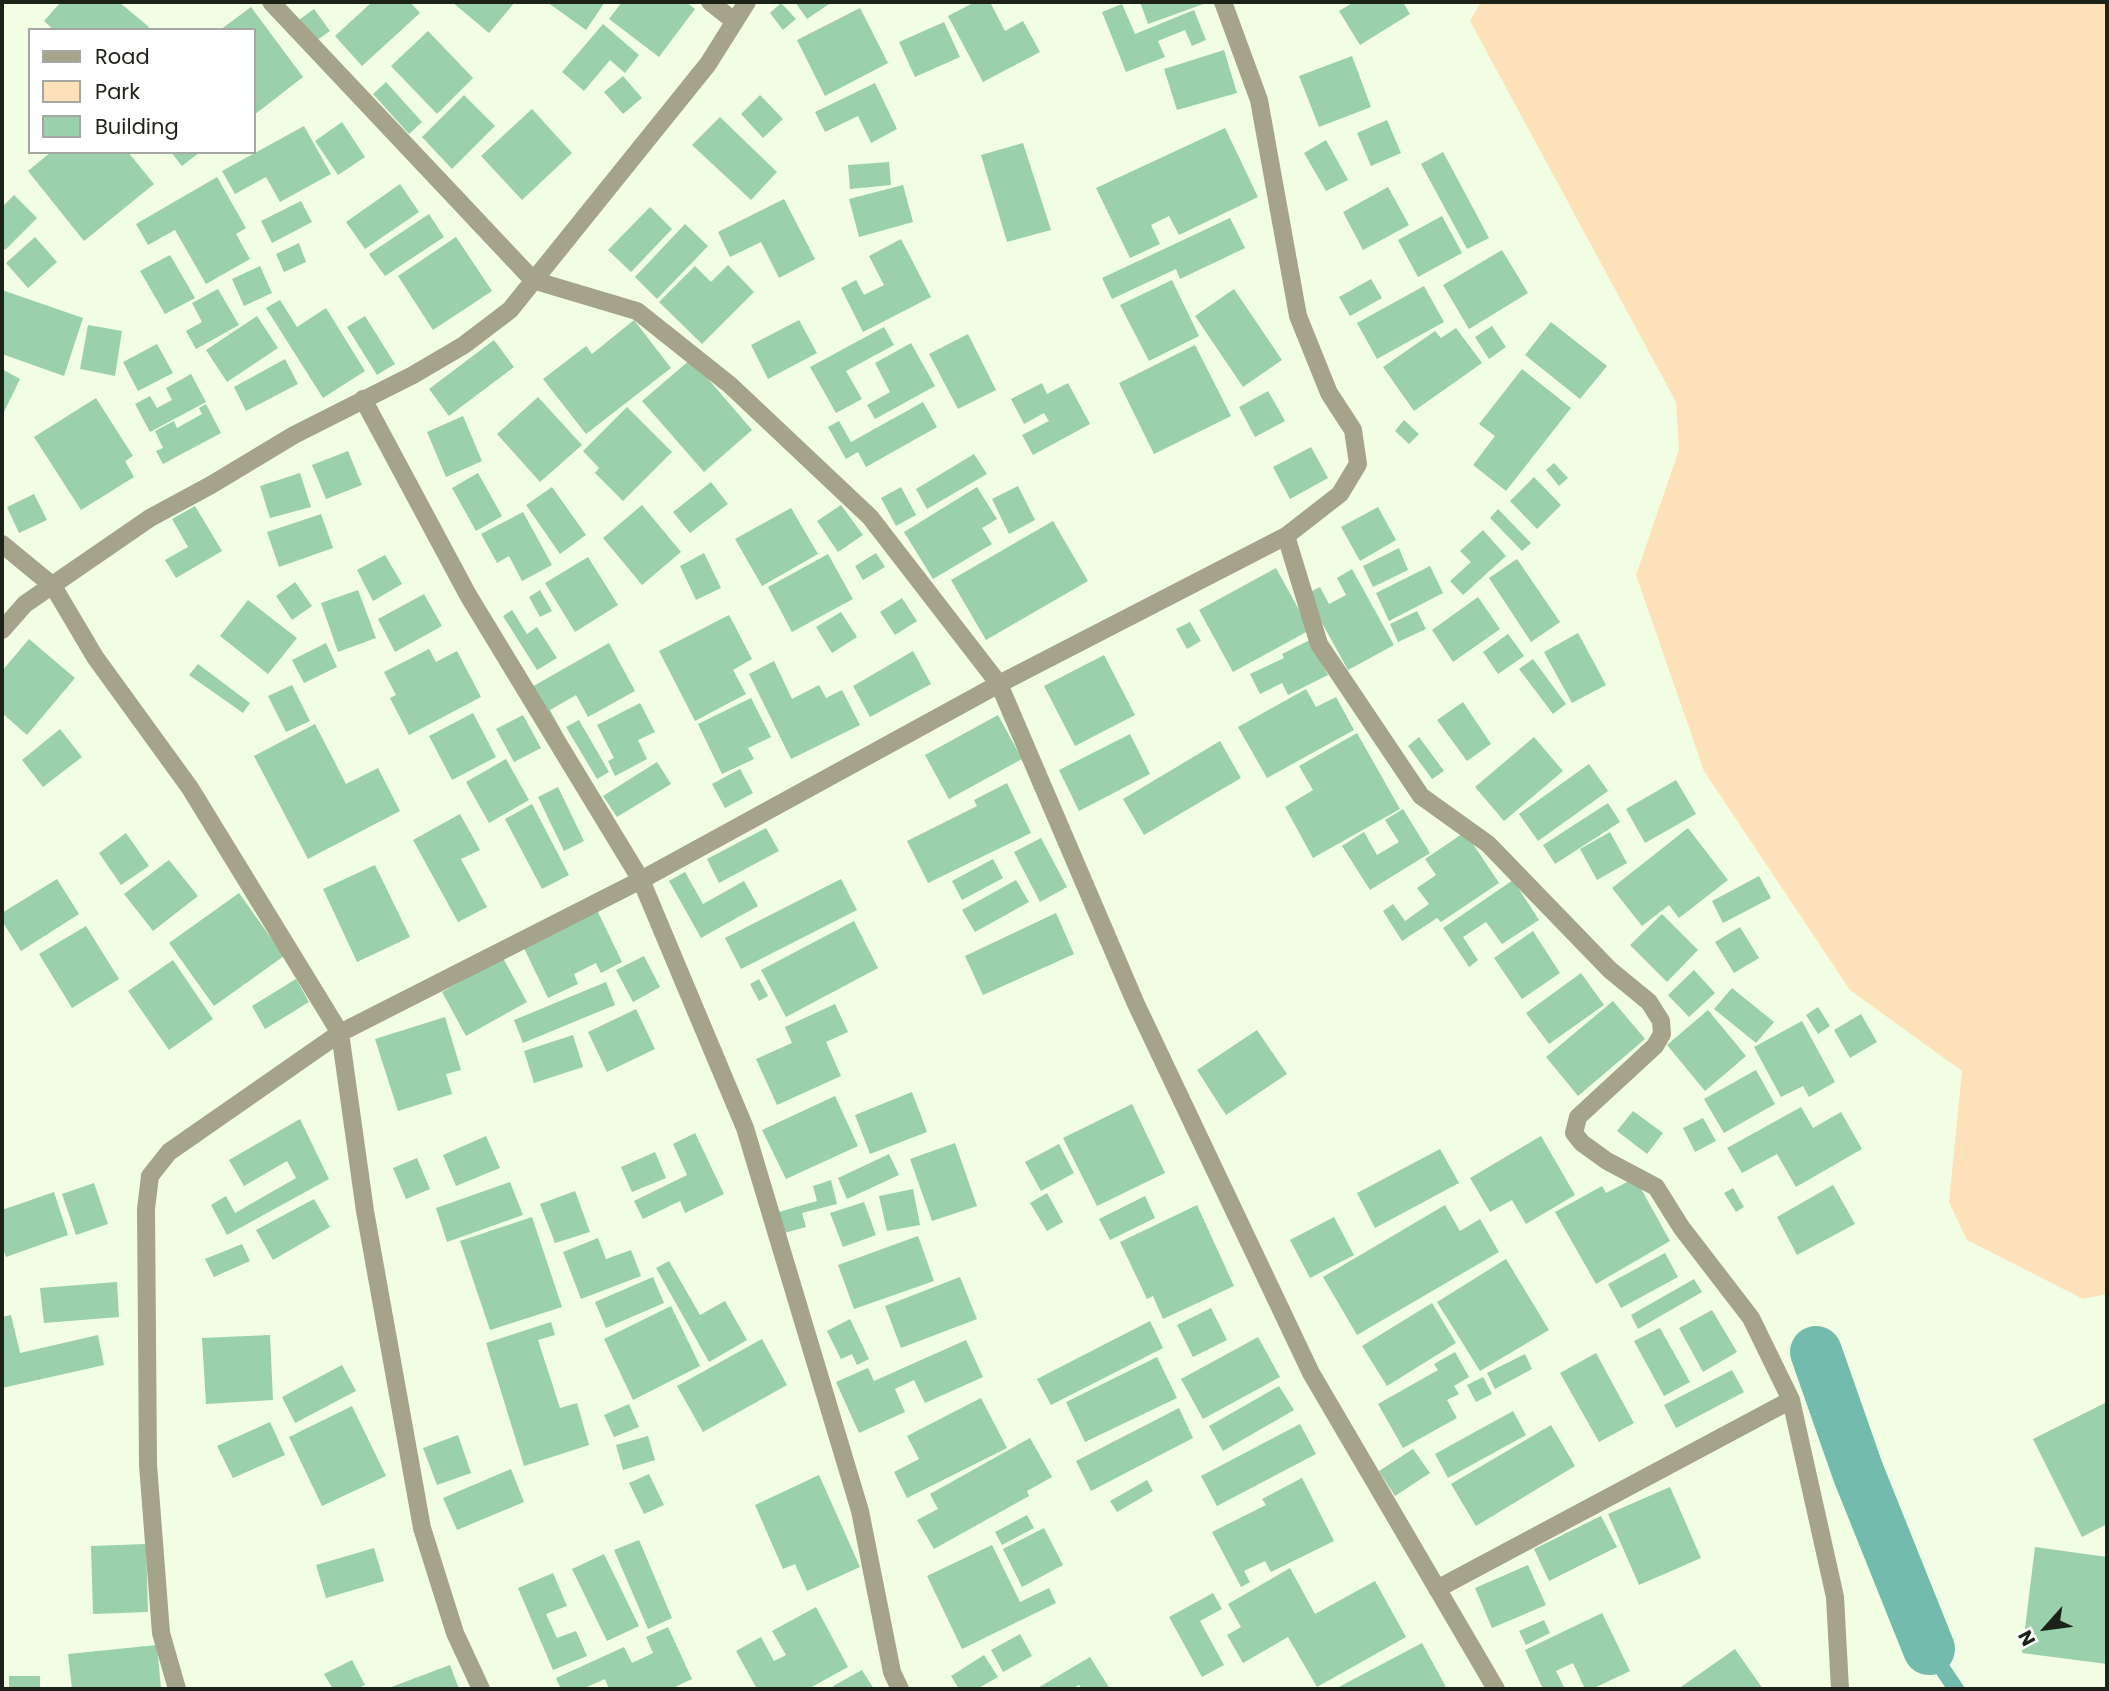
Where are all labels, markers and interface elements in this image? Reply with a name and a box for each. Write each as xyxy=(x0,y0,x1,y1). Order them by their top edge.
legend xyxy=(28,28,256,154)
text: Road xyxy=(95,42,150,71)
text: Park xyxy=(95,77,140,106)
text: Building xyxy=(95,112,179,141)
north arrow xyxy=(2011,1593,2081,1663)
text: N xyxy=(2012,1625,2042,1651)

